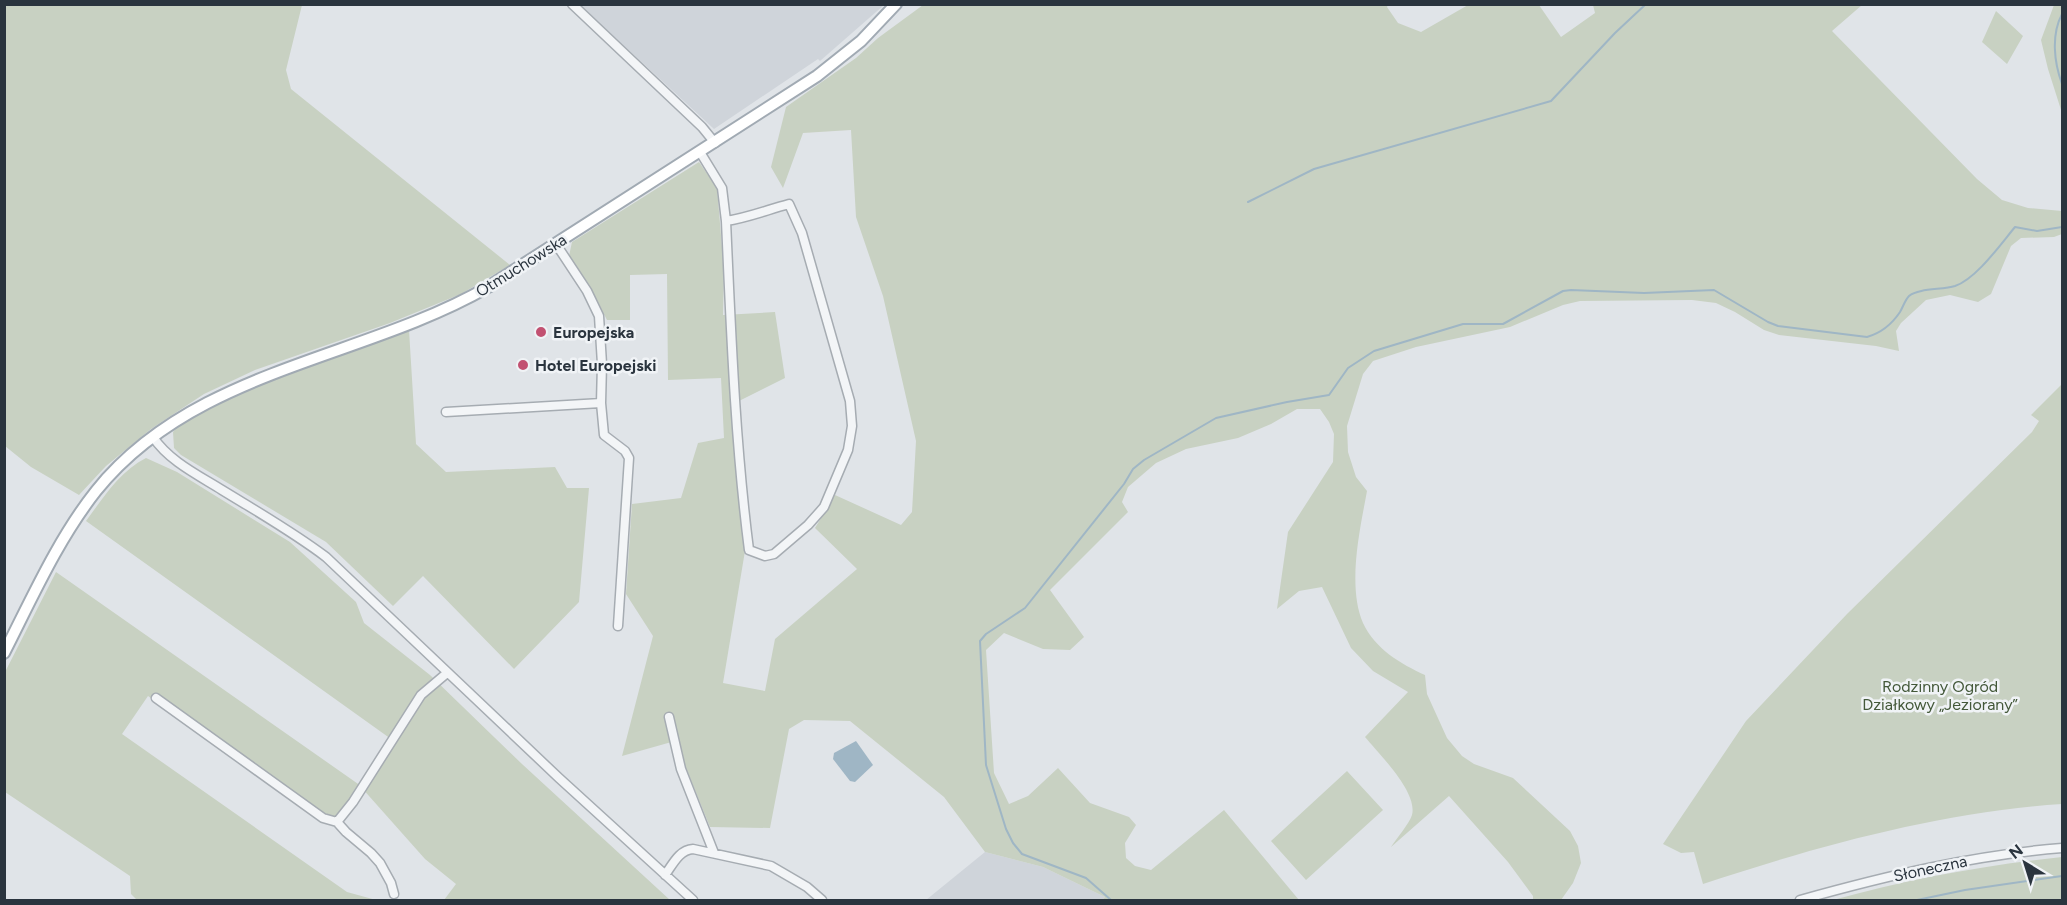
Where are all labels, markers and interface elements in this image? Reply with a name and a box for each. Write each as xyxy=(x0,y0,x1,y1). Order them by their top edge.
street label: Otmuchowska xyxy=(472,230,570,301)
place label: Europejska xyxy=(553,323,634,342)
marker: Europejska xyxy=(534,325,548,339)
place label: Hotel Europejski xyxy=(535,356,656,375)
marker: Hotel Europejski xyxy=(516,358,530,372)
park label: Rodzinny Ogród Działkowy „Jeziorany” xyxy=(1862,677,2019,714)
north arrow xyxy=(1995,833,2055,893)
text: N xyxy=(2005,840,2027,863)
street label: Słoneczna xyxy=(1892,851,1969,886)

